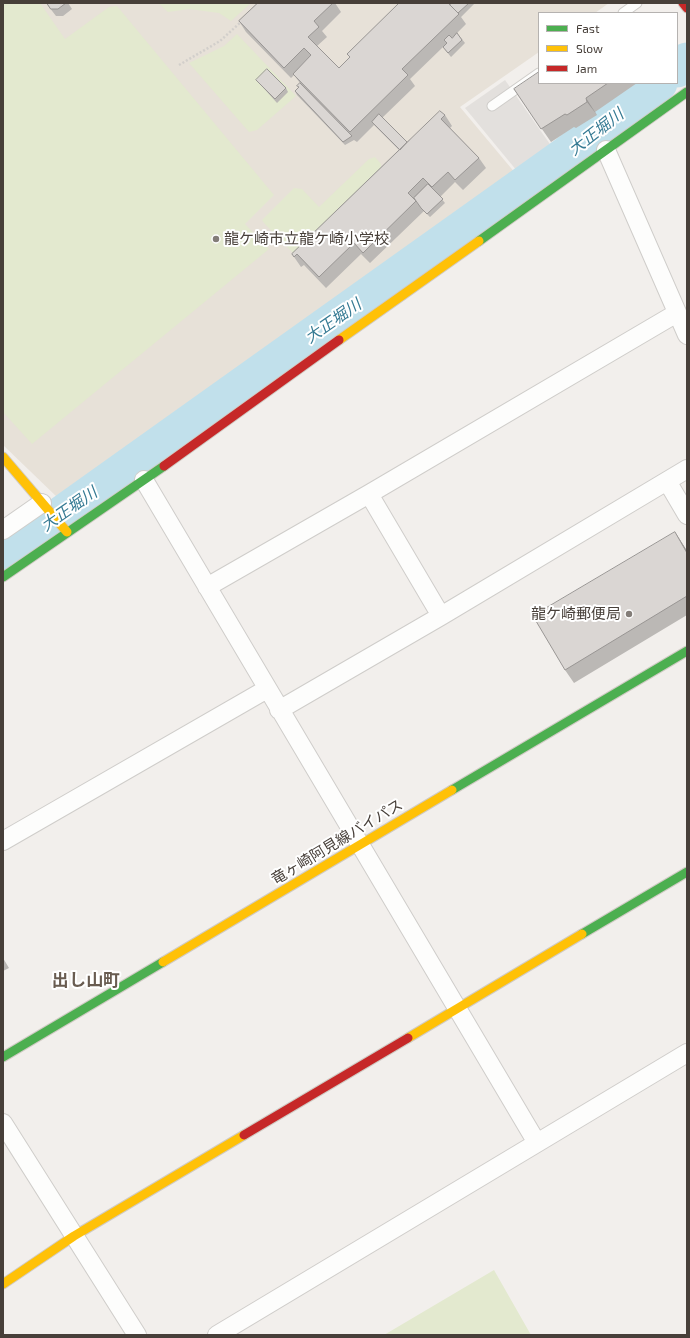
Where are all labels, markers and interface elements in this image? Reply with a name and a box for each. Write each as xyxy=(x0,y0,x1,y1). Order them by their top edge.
legend xyxy=(538,12,678,84)
text: Fast xyxy=(576,21,599,35)
text: Slow xyxy=(576,41,603,55)
text: Jam xyxy=(576,61,597,75)
water label: 大正堀川 xyxy=(565,105,627,159)
place label: 龍ケ崎市立龍ケ崎小学校 xyxy=(224,230,389,248)
marker: 龍ケ崎市立龍ケ崎小学校 xyxy=(211,234,221,244)
water label: 大正堀川 xyxy=(301,295,365,347)
water label: 大正堀川 xyxy=(37,483,101,535)
place label: 龍ケ崎郵便局 xyxy=(531,605,621,623)
marker: 龍ケ崎郵便局 xyxy=(624,609,634,619)
street label: 竜ヶ崎阿見線バイパス xyxy=(268,796,406,888)
district label: 出し山町 xyxy=(52,970,120,990)

